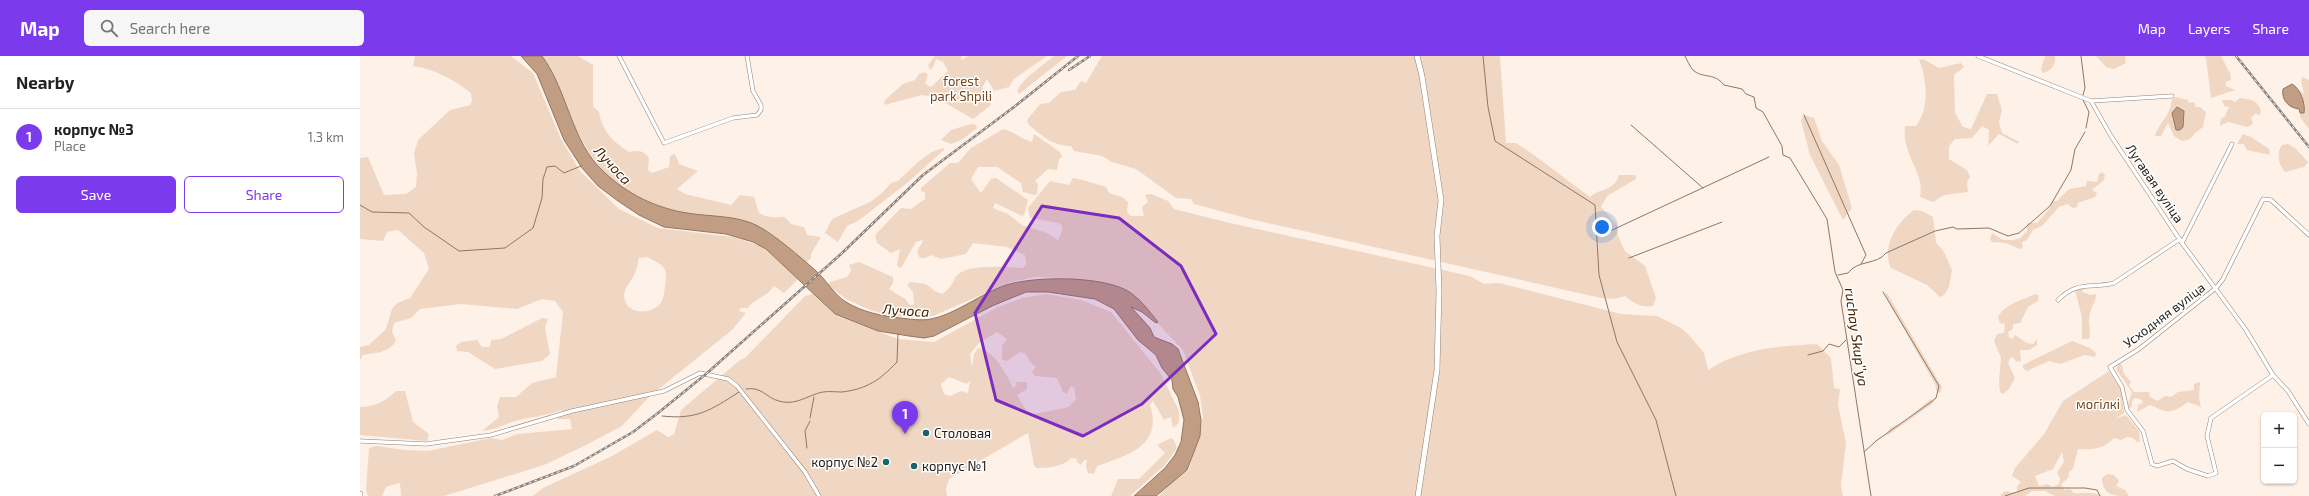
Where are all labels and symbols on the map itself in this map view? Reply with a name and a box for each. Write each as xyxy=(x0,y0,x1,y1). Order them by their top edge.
park label: forest park Shpili xyxy=(930,73,992,104)
street label: Лугавая вуліца xyxy=(2123,140,2187,226)
water label: Лучоса xyxy=(590,141,635,188)
your location xyxy=(1592,217,1612,237)
street label: Усходняя вуліца xyxy=(2120,279,2208,351)
water label: ruchay Skup’’ya xyxy=(1842,287,1872,387)
water label: Лучоса xyxy=(881,300,930,320)
park label: могілкі xyxy=(2076,396,2120,412)
pin: 1 xyxy=(892,401,918,434)
place label: Столовая xyxy=(934,425,991,441)
marker: Столовая xyxy=(921,428,931,438)
place label: корпус №2 xyxy=(811,454,878,470)
marker: корпус №2 xyxy=(881,457,891,467)
place label: корпус №1 xyxy=(922,458,987,474)
marker: корпус №1 xyxy=(909,461,919,471)

